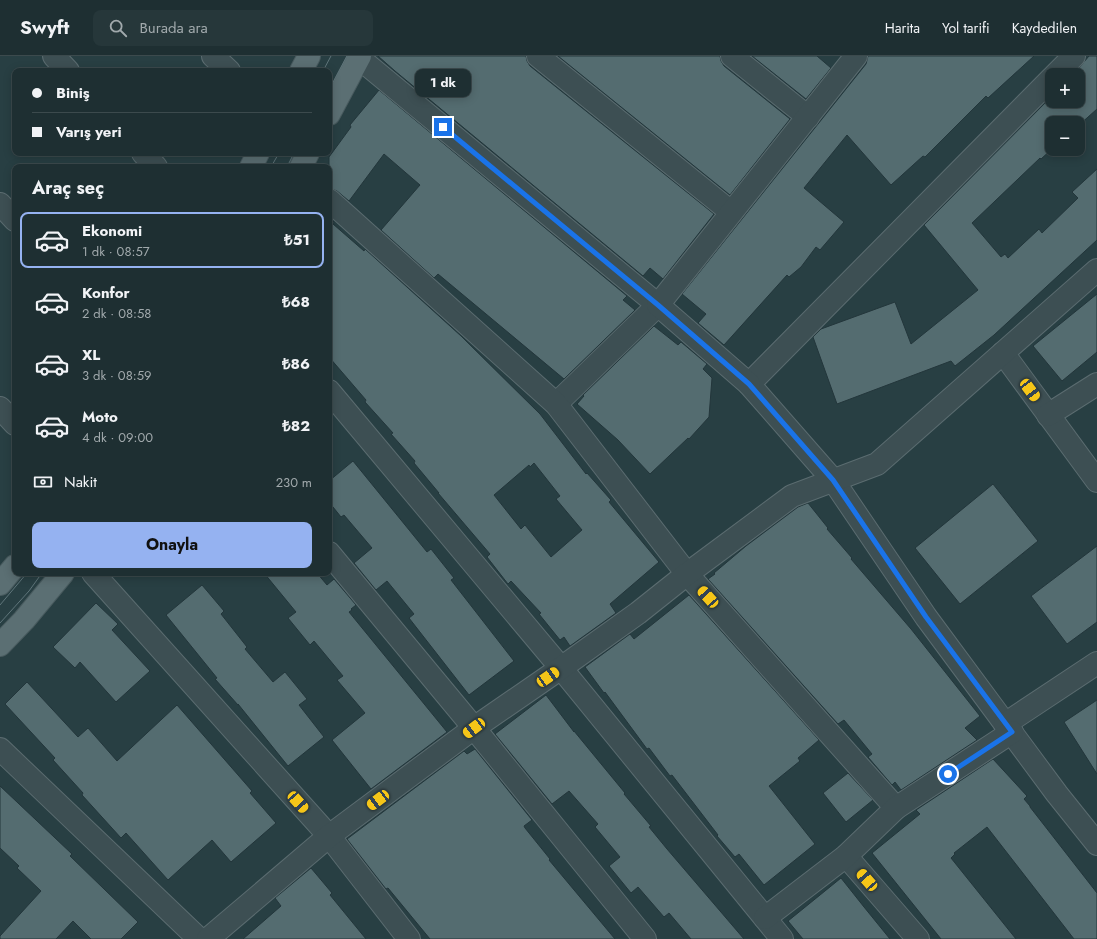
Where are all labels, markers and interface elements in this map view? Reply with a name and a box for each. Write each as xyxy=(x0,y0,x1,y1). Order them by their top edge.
search box xyxy=(93,10,373,46)
text: Swyft xyxy=(20,14,69,41)
icon: search xyxy=(107,17,129,39)
text: Burada ara xyxy=(139,17,208,39)
text: Harita xyxy=(885,18,920,38)
text: Yol tarifi xyxy=(942,18,990,38)
text: Kaydedilen xyxy=(1012,18,1077,38)
map controls xyxy=(1045,68,1085,156)
button: + xyxy=(1045,68,1085,108)
callout: 1 dk xyxy=(415,69,471,97)
text: 1 dk xyxy=(430,73,456,92)
text: Biniş xyxy=(56,82,90,104)
button: − xyxy=(1045,116,1085,156)
route end xyxy=(434,118,452,136)
text: Varış yeri xyxy=(56,121,122,143)
text: Araç seç xyxy=(32,175,104,201)
text: Ekonomi xyxy=(82,220,142,242)
icon: car xyxy=(34,222,70,258)
text: ₺51 xyxy=(284,229,310,251)
text: 1 dk · 08:57 xyxy=(82,242,150,261)
text: Konfor xyxy=(82,282,130,304)
icon: car xyxy=(34,284,70,320)
text: ₺68 xyxy=(282,291,310,313)
text: 2 dk · 08:58 xyxy=(82,304,151,323)
text: XL xyxy=(82,344,100,366)
icon: car xyxy=(34,346,70,382)
text: ₺86 xyxy=(282,353,310,375)
text: 3 dk · 08:59 xyxy=(82,366,151,385)
car xyxy=(1018,377,1042,403)
text: Moto xyxy=(82,406,118,428)
icon: car xyxy=(34,408,70,444)
text: ₺82 xyxy=(282,415,310,437)
text: 4 dk · 09:00 xyxy=(82,428,153,447)
icon: cash xyxy=(32,471,54,493)
text: Nakit xyxy=(64,471,97,493)
text: 230 m xyxy=(276,473,312,492)
button: Onayla xyxy=(32,522,312,568)
car xyxy=(696,584,720,610)
car xyxy=(535,665,561,689)
car xyxy=(461,716,487,740)
route start xyxy=(939,765,957,783)
car xyxy=(365,788,391,812)
car xyxy=(286,789,310,815)
car xyxy=(855,867,879,893)

